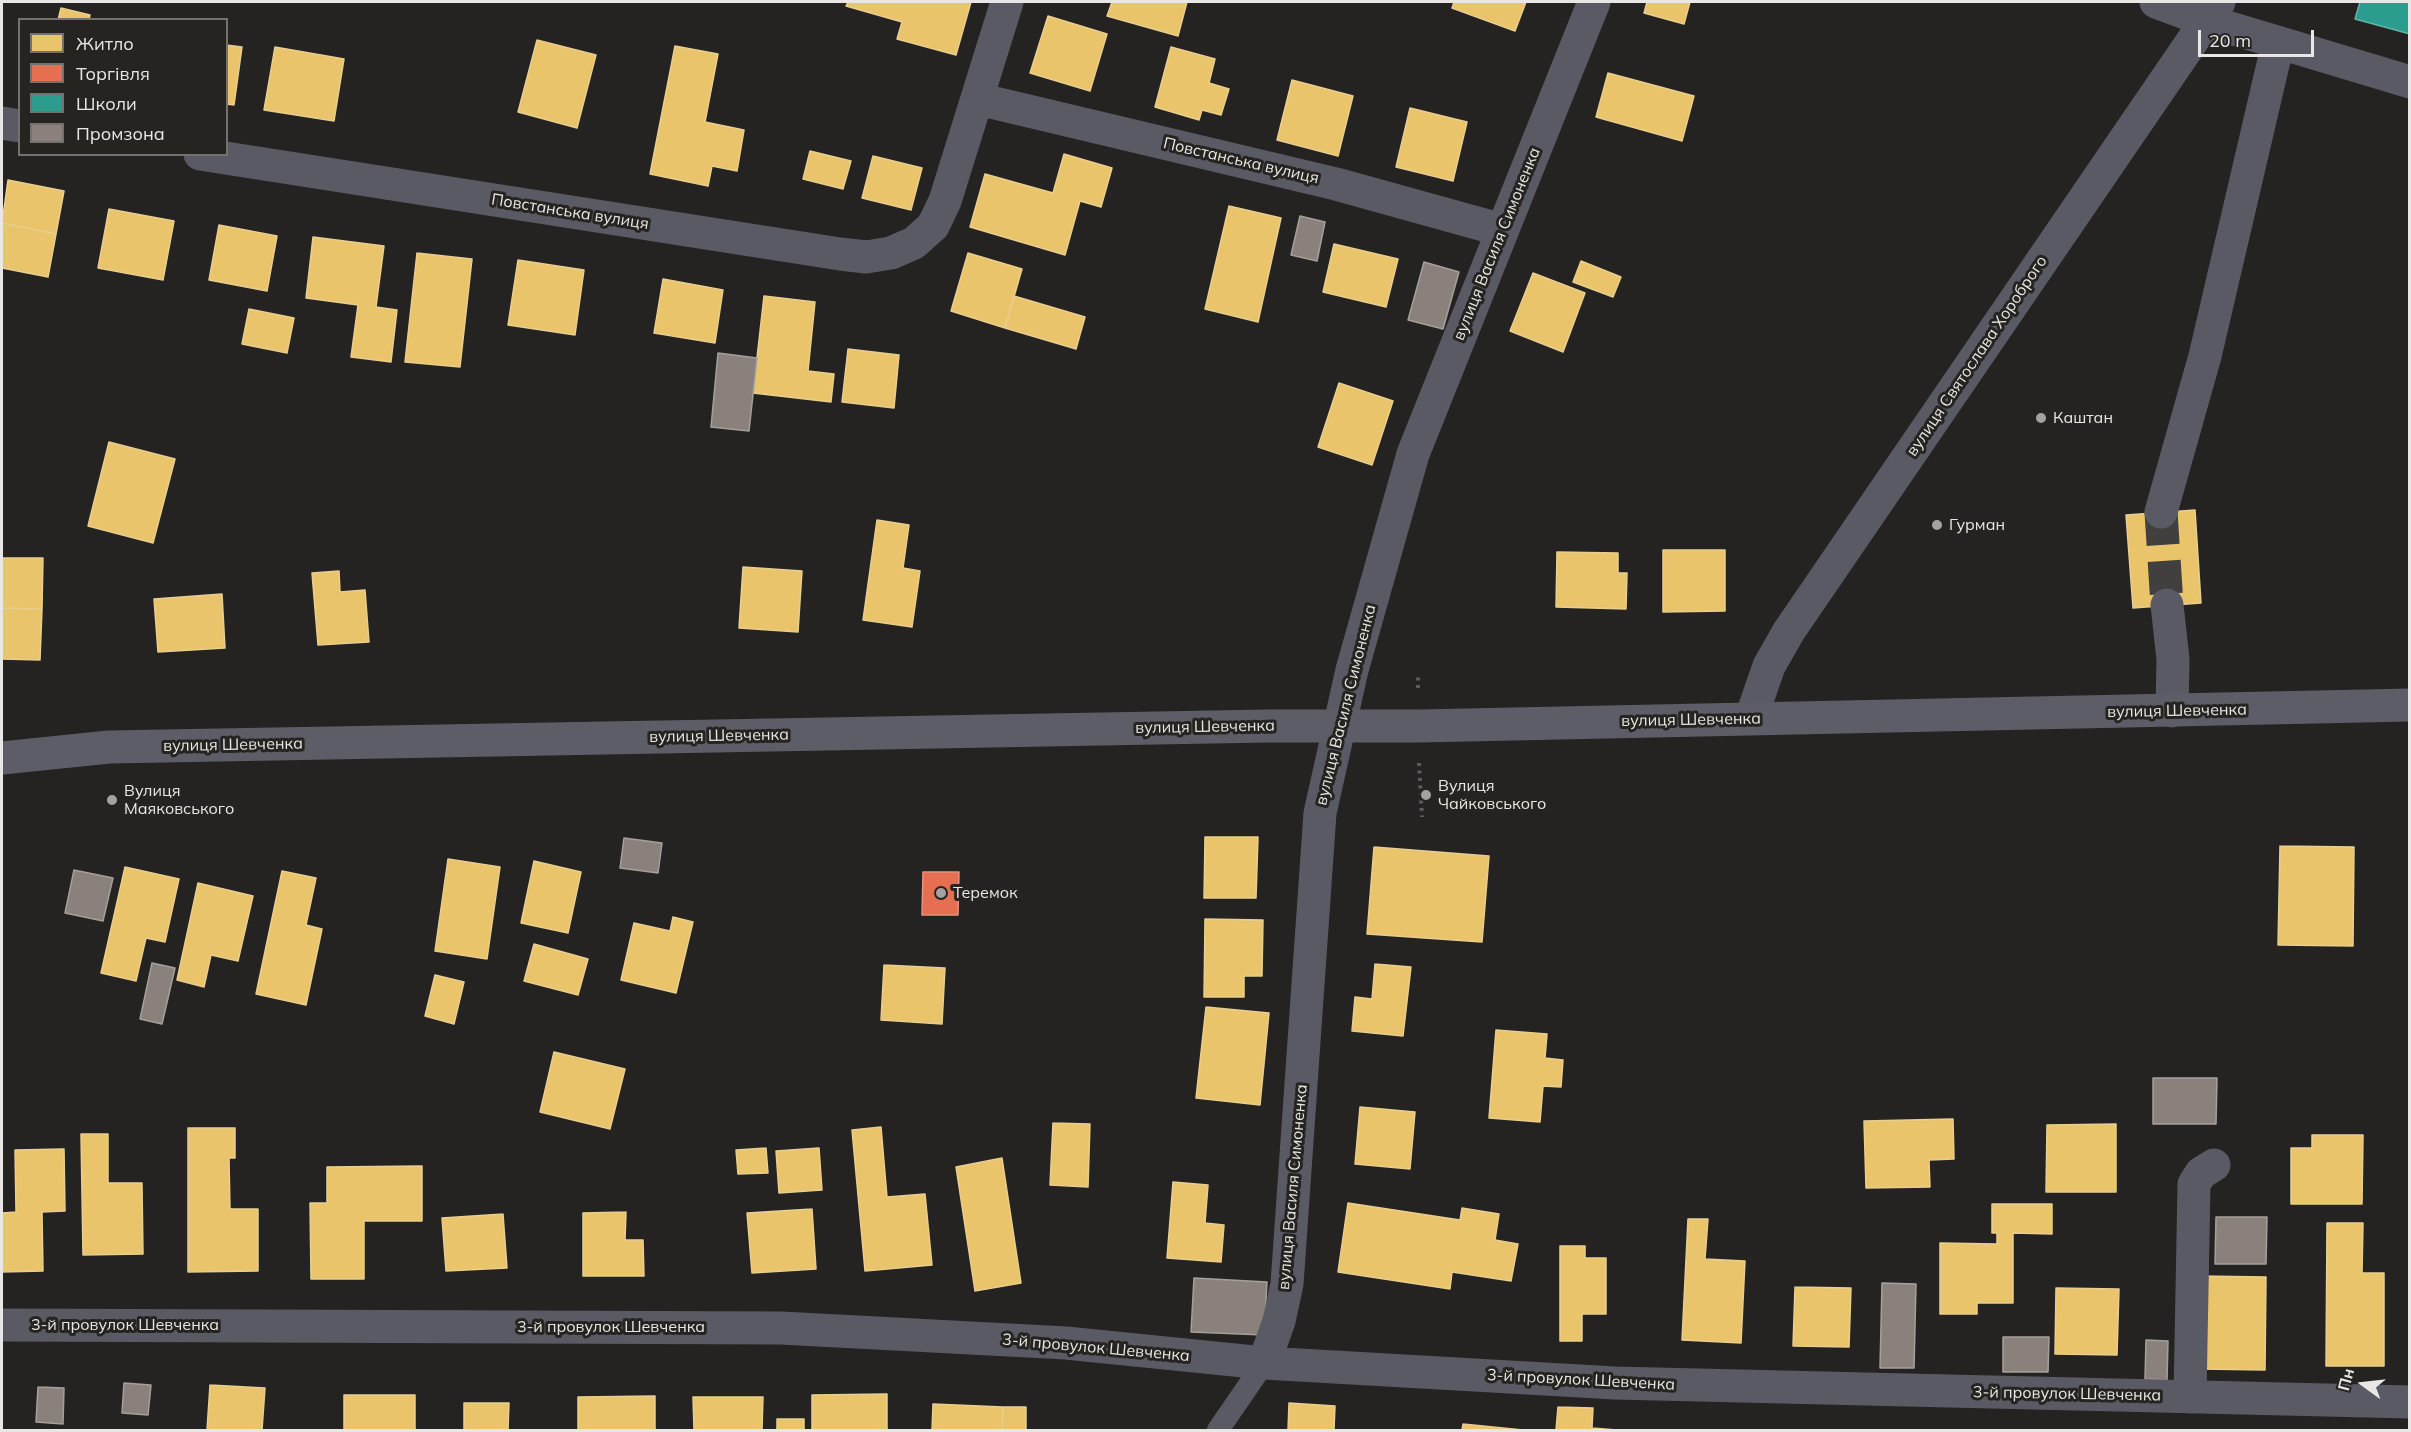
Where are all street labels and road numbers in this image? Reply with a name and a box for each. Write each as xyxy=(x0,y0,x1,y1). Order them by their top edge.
street label: Повстанська вулиця xyxy=(1161,134,1321,188)
street label: вулиця Василя Симоненка xyxy=(1449,145,1545,343)
street label: Повстанська вулиця xyxy=(490,190,650,234)
street label: вулиця Святослава Хороброго xyxy=(1903,252,2051,460)
street label: вулиця Василя Симоненка xyxy=(1312,603,1380,807)
street label: вулиця Шевченка xyxy=(2107,700,2247,722)
street label: вулиця Шевченка xyxy=(1621,709,1761,731)
street label: вулиця Шевченка xyxy=(1135,716,1275,738)
street label: вулиця Шевченка xyxy=(649,725,789,747)
street label: вулиця Шевченка xyxy=(163,734,303,756)
street label: вулиця Василя Симоненка xyxy=(1274,1083,1312,1291)
street label: 3-й провулок Шевченка xyxy=(31,1315,219,1335)
street label: 3-й провулок Шевченка xyxy=(517,1317,705,1337)
street label: 3-й провулок Шевченка xyxy=(1001,1330,1191,1366)
street label: 3-й провулок Шевченка xyxy=(1487,1365,1675,1395)
street label: 3-й провулок Шевченка xyxy=(1973,1383,2161,1405)

